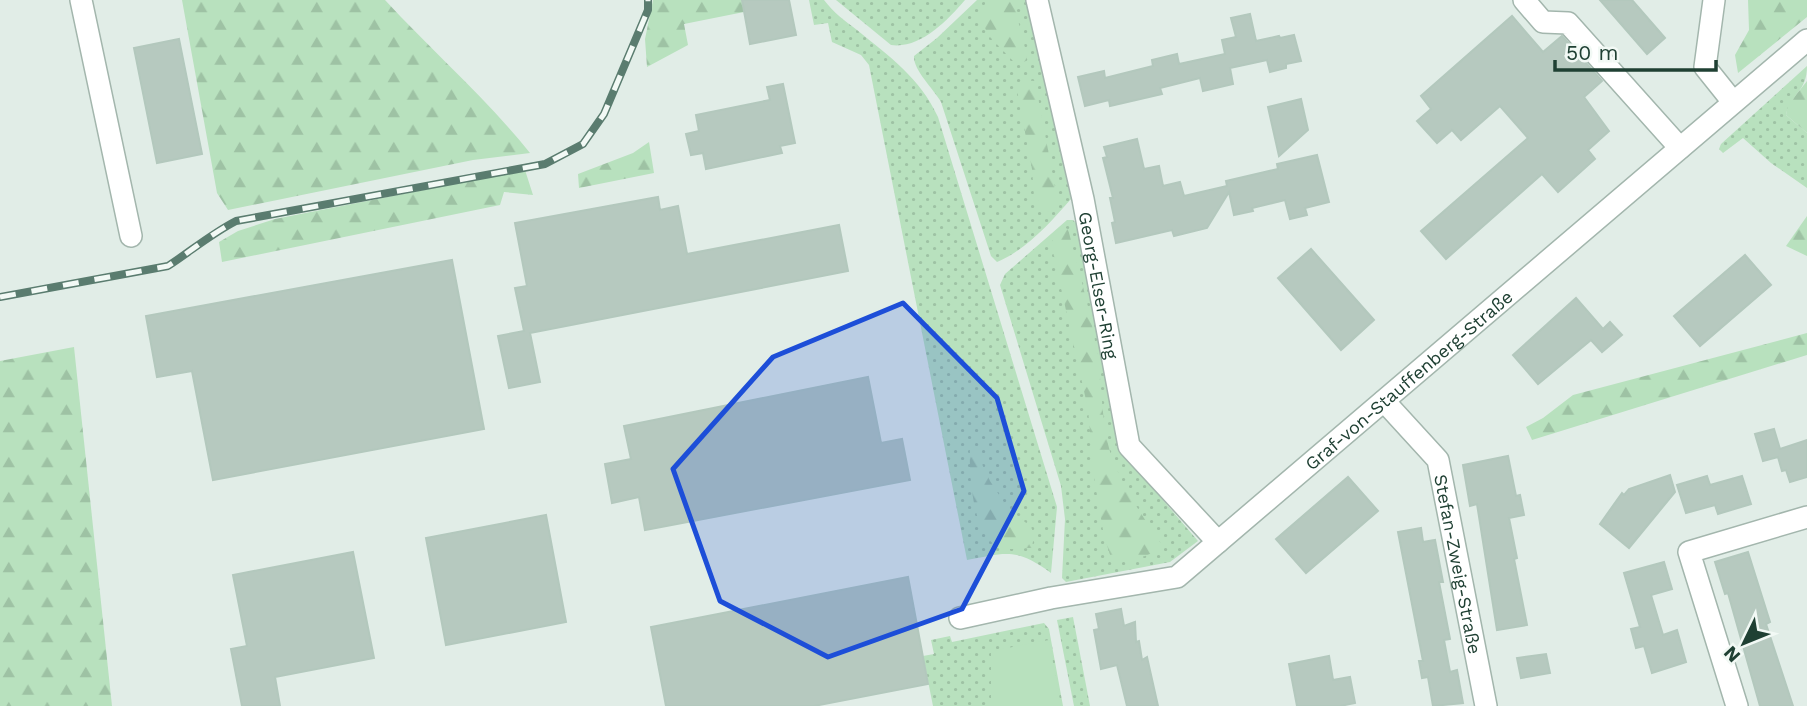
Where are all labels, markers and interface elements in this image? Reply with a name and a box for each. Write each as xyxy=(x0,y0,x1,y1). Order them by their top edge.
scale bar xyxy=(1555,28,1716,72)
text: 50 m xyxy=(1566,40,1618,65)
street label: Georg-Elser-Ring xyxy=(1075,210,1123,361)
street label: Graf-von-Stauffenberg-Straße xyxy=(1300,286,1516,474)
street label: Stefan-Zweig-Straße xyxy=(1431,472,1486,656)
north arrow xyxy=(1709,608,1779,678)
text: N xyxy=(1719,641,1745,667)

